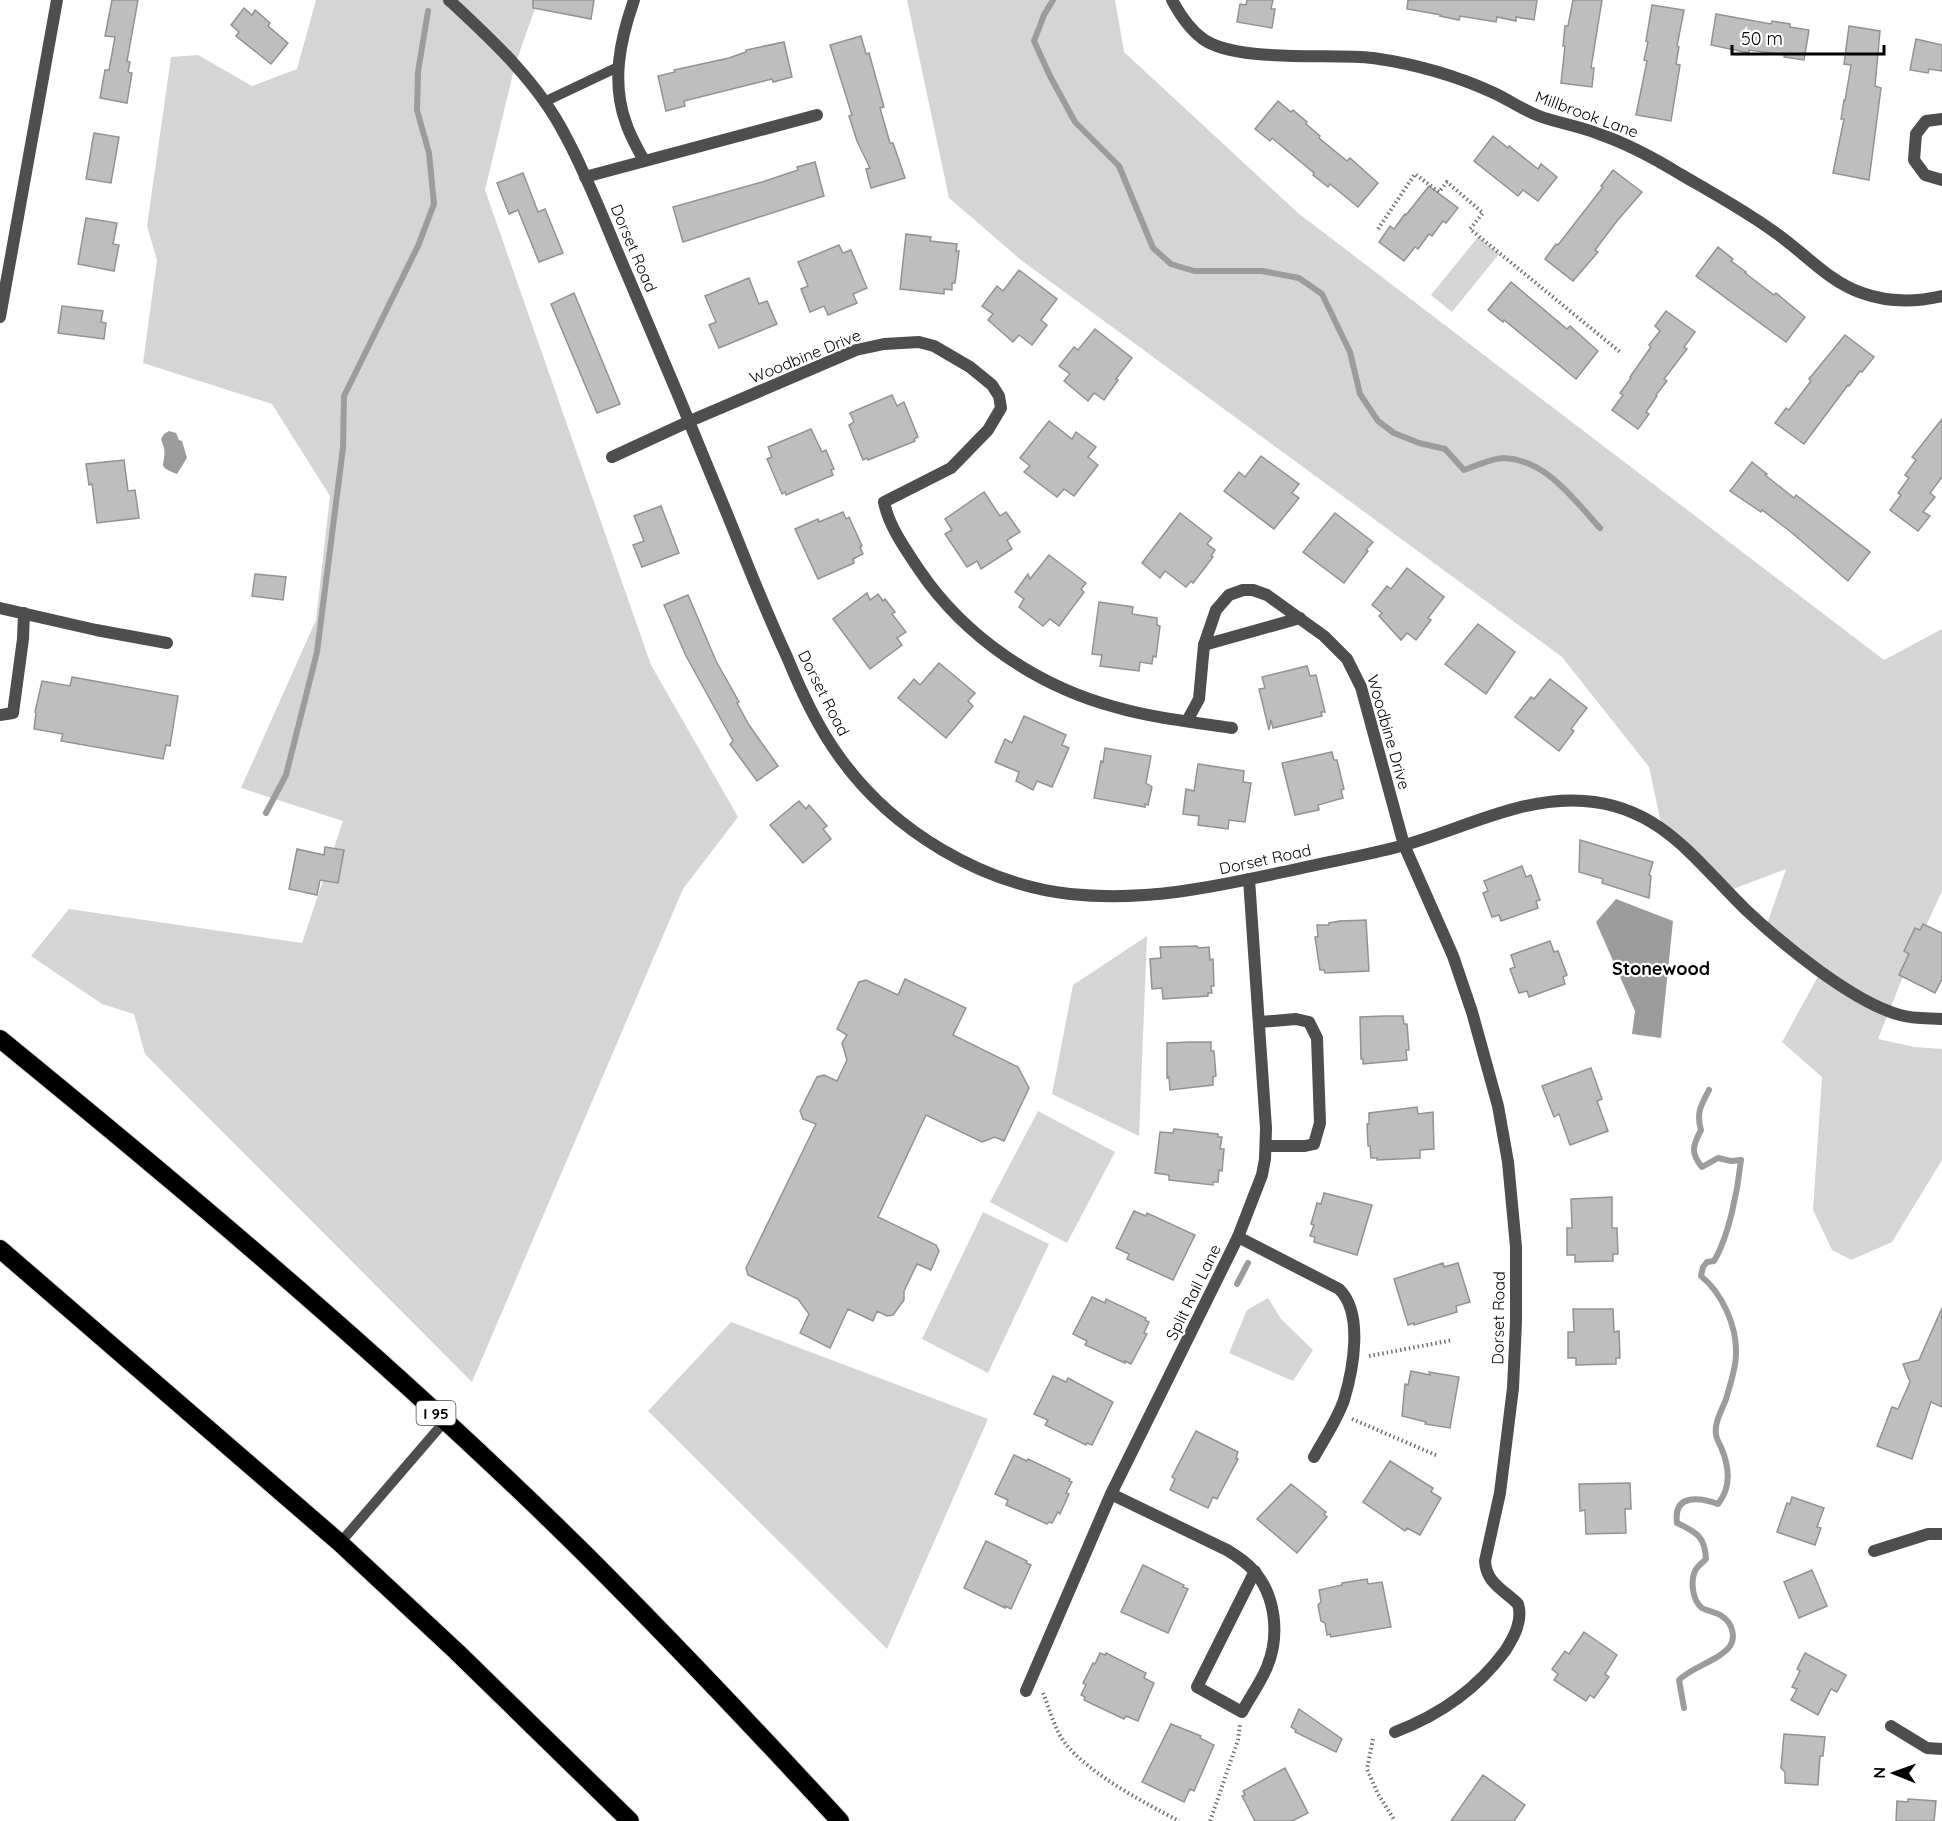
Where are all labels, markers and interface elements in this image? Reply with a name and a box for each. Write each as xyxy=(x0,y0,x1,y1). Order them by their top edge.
scale bar xyxy=(1732,18,1884,56)
text: 50 m xyxy=(1741,27,1783,50)
street label: Millbrook Lane xyxy=(1533,86,1641,142)
street label: Dorset Road xyxy=(607,201,661,295)
street label: Woodbine Drive xyxy=(746,325,864,387)
street label: Dorset Road xyxy=(794,647,854,739)
street label: Woodbine Drive xyxy=(1363,672,1415,792)
street label: Dorset Road xyxy=(1217,839,1313,879)
district label: Stonewood xyxy=(1612,957,1710,980)
street label: Split Rail Lane xyxy=(1161,1241,1225,1343)
street label: Dorset Road xyxy=(1487,1271,1509,1365)
road number: I 95 xyxy=(416,1401,456,1425)
north arrow xyxy=(1864,1743,1924,1803)
text: N xyxy=(1869,1767,1889,1779)

